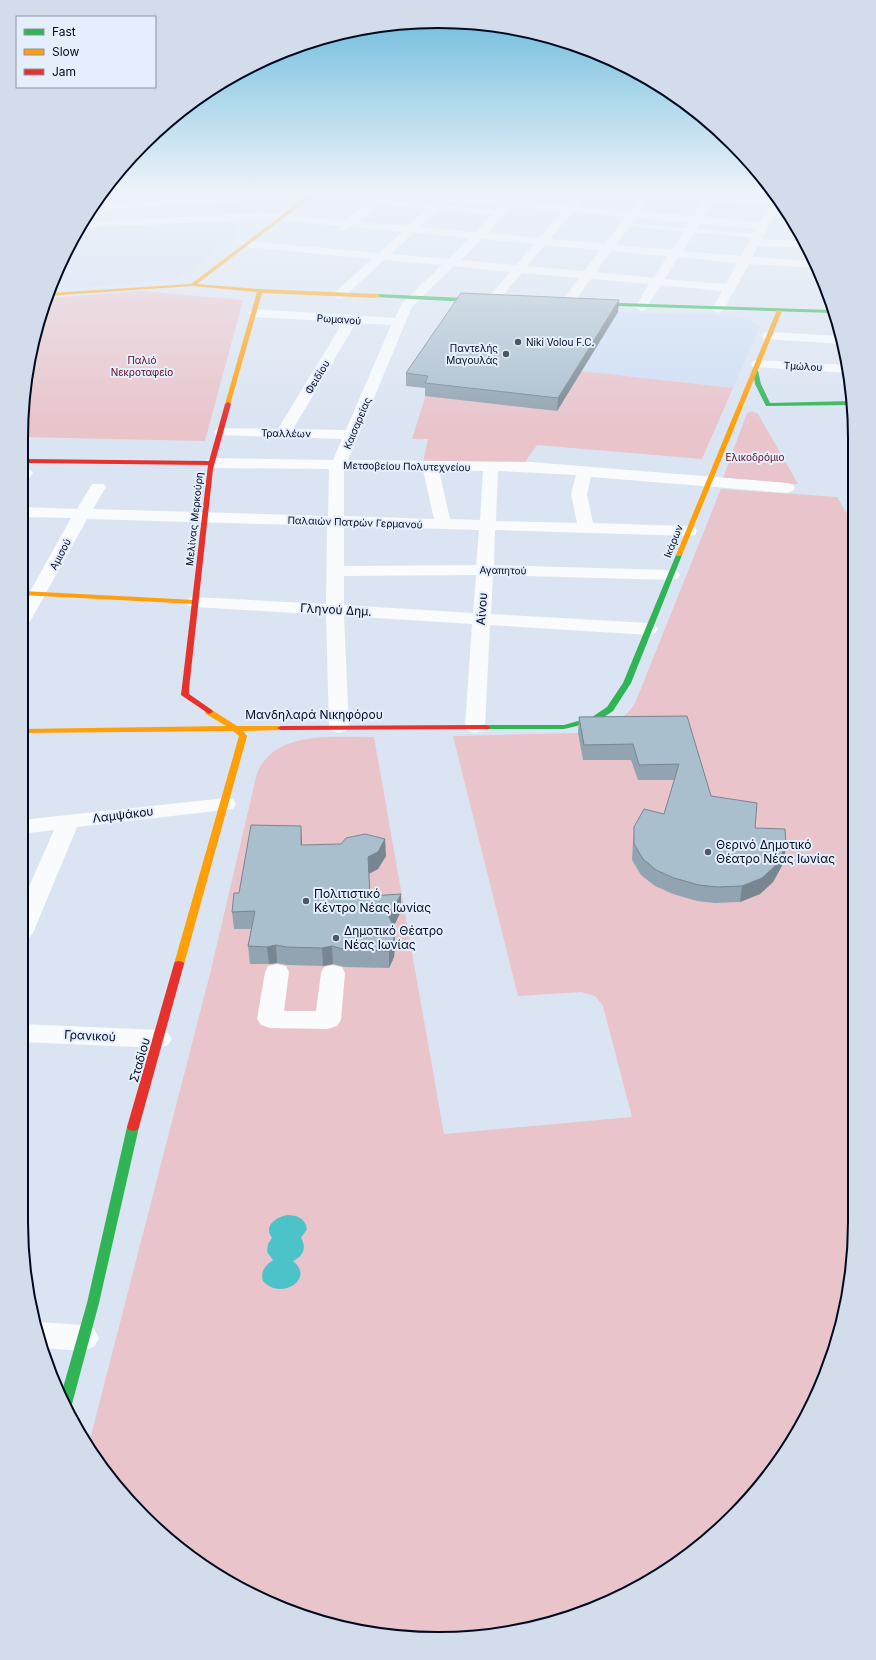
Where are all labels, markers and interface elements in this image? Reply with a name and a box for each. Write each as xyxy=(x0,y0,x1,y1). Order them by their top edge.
legend xyxy=(16,16,156,88)
text: Fast xyxy=(52,24,76,39)
text: Slow xyxy=(52,44,80,59)
text: Jam xyxy=(52,64,76,79)
street label: Ρωμανού xyxy=(316,311,362,327)
place label: Niki Volou F.C. xyxy=(526,336,595,348)
marker: Niki Volou F.C. xyxy=(513,337,523,347)
place label: Παντελής Μαγουλάς xyxy=(446,342,498,366)
marker: Παντελής Μαγουλάς xyxy=(501,349,511,359)
park label: Παλιό Νεκροταφείο xyxy=(111,354,173,378)
street label: Φειδίου xyxy=(302,358,332,396)
street label: Τμώλου xyxy=(783,359,823,373)
street label: Καισαρείας xyxy=(341,395,373,451)
street label: Τραλλέων xyxy=(261,427,311,439)
park label: Ελικοδρόμιο xyxy=(726,451,785,463)
street label: Μετσοβείου Πολυτεχνείου xyxy=(343,459,471,473)
street label: Μελίνας Μερκούρη xyxy=(183,471,206,567)
street label: Παλαιών Πατρών Γερμανού xyxy=(287,514,423,530)
street label: Ικάρων xyxy=(661,523,685,559)
street label: Αμισού xyxy=(47,536,73,572)
street label: Αγαπητού xyxy=(479,564,527,577)
street label: Αίνου xyxy=(473,592,490,626)
street label: Γληνού Δημ. xyxy=(300,600,372,619)
street label: Μανδηλαρά Νικηφόρου xyxy=(245,707,383,722)
street label: Λαμψάκου xyxy=(92,803,154,826)
place label: Θερινό Δημοτικό Θέατρο Νέας Ιωνίας xyxy=(716,837,835,866)
marker: Θερινό Δημοτικό Θέατρο Νέας Ιωνίας xyxy=(703,847,713,857)
place label: Πολιτιστικό Κέντρο Νέας Ιωνίας xyxy=(314,886,431,915)
marker: Πολιτιστικό Κέντρο Νέας Ιωνίας xyxy=(301,896,311,906)
place label: Δημοτικό Θέατρο Νέας Ιωνίας xyxy=(344,923,443,952)
marker: Δημοτικό Θέατρο Νέας Ιωνίας xyxy=(331,933,341,943)
street label: Γρανικού xyxy=(64,1027,116,1044)
street label: Σταδίου xyxy=(126,1036,153,1084)

